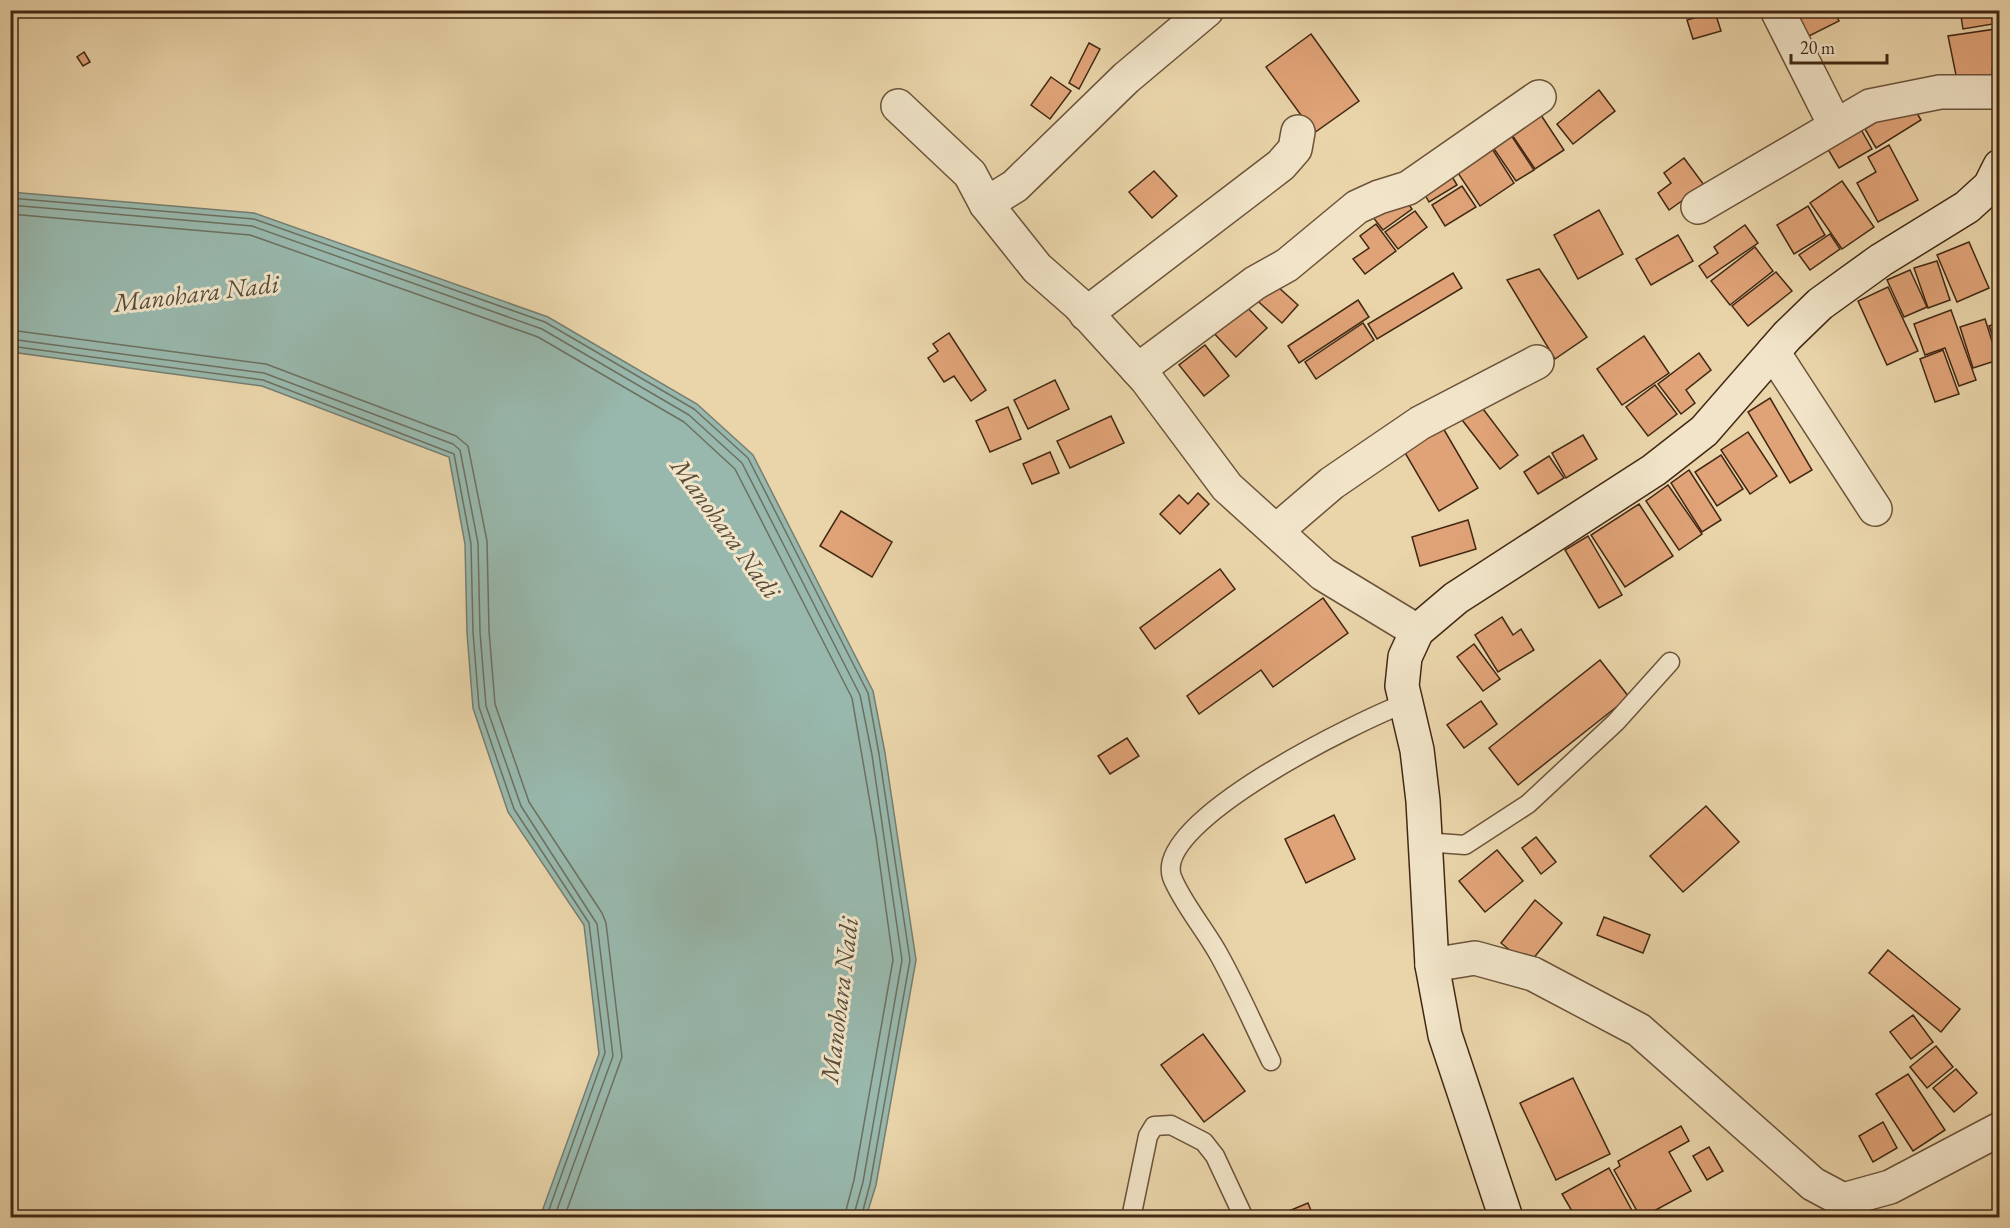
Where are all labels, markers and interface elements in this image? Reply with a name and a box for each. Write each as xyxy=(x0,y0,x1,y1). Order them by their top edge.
scale bar xyxy=(1791,27,1887,65)
text: 20 m xyxy=(1800,36,1835,59)
water label: Manohara Nadi xyxy=(109,266,282,320)
water label: Manohara Nadi xyxy=(662,449,790,607)
water label: Manohara Nadi xyxy=(812,914,866,1087)

